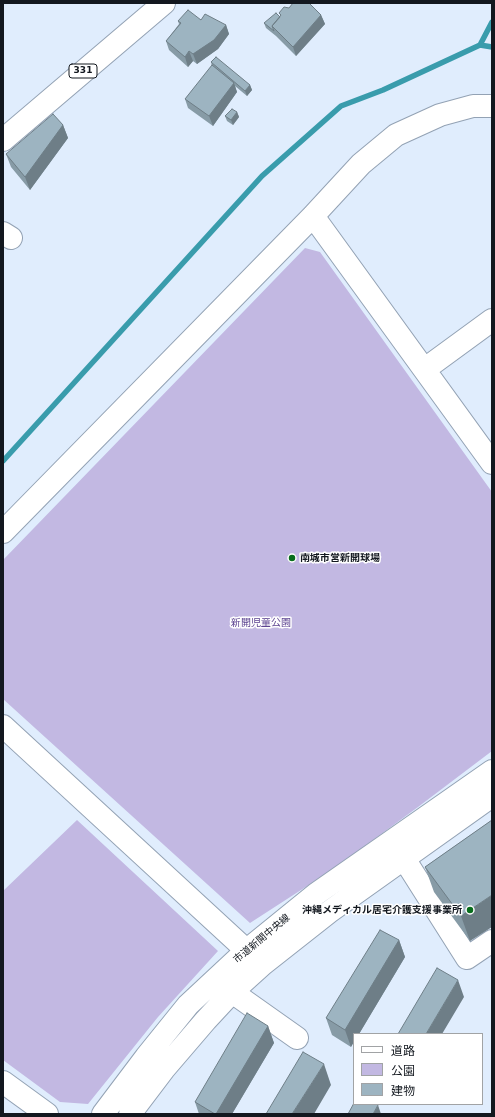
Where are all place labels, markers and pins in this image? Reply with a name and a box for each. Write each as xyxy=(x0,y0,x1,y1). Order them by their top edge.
place label: 南城市営新開球場 xyxy=(300,552,380,564)
marker: 南城市営新開球場 xyxy=(287,553,297,563)
place label: 沖縄メディカル居宅介護支援事業所 xyxy=(302,904,462,916)
marker: 沖縄メディカル居宅介護支援事業所 xyxy=(465,905,475,915)

